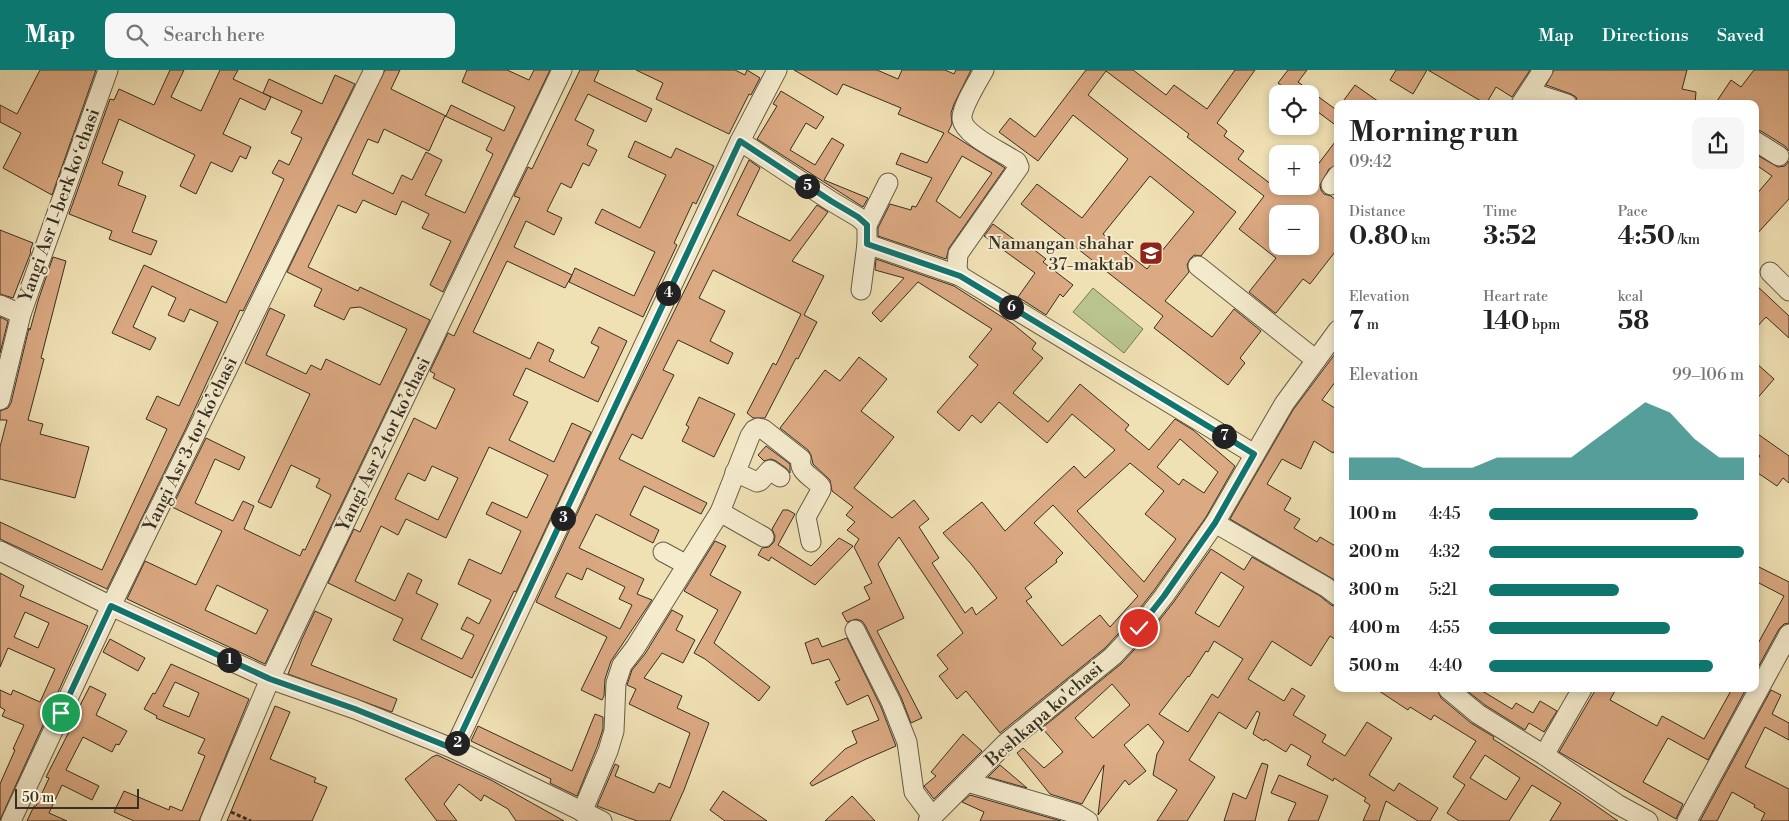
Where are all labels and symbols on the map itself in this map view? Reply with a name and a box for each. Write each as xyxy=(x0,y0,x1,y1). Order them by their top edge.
street label: Yangi Asr 1-berk koʻchasi xyxy=(13,105,105,306)
pin: 5 xyxy=(794,174,820,198)
place label: Namangan shahar 37-maktab xyxy=(988,232,1134,276)
school or university icon: Namangan shahar 37-maktab xyxy=(1138,240,1164,266)
pin: 4 xyxy=(656,280,680,306)
pin: 6 xyxy=(998,294,1024,320)
street label: Yangi Asr 3-tor koʼchasi xyxy=(138,353,243,536)
street label: Yangi Asr 2-tor koʼchasi xyxy=(331,353,436,536)
pin: 7 xyxy=(1212,424,1236,448)
pin: 3 xyxy=(550,506,576,530)
pin xyxy=(1118,607,1160,649)
pin: 1 xyxy=(216,648,242,672)
street label: Beshkapa ko'chasi xyxy=(980,657,1108,772)
pin xyxy=(40,692,82,734)
pin: 2 xyxy=(444,730,470,756)
scale bar xyxy=(15,786,139,809)

